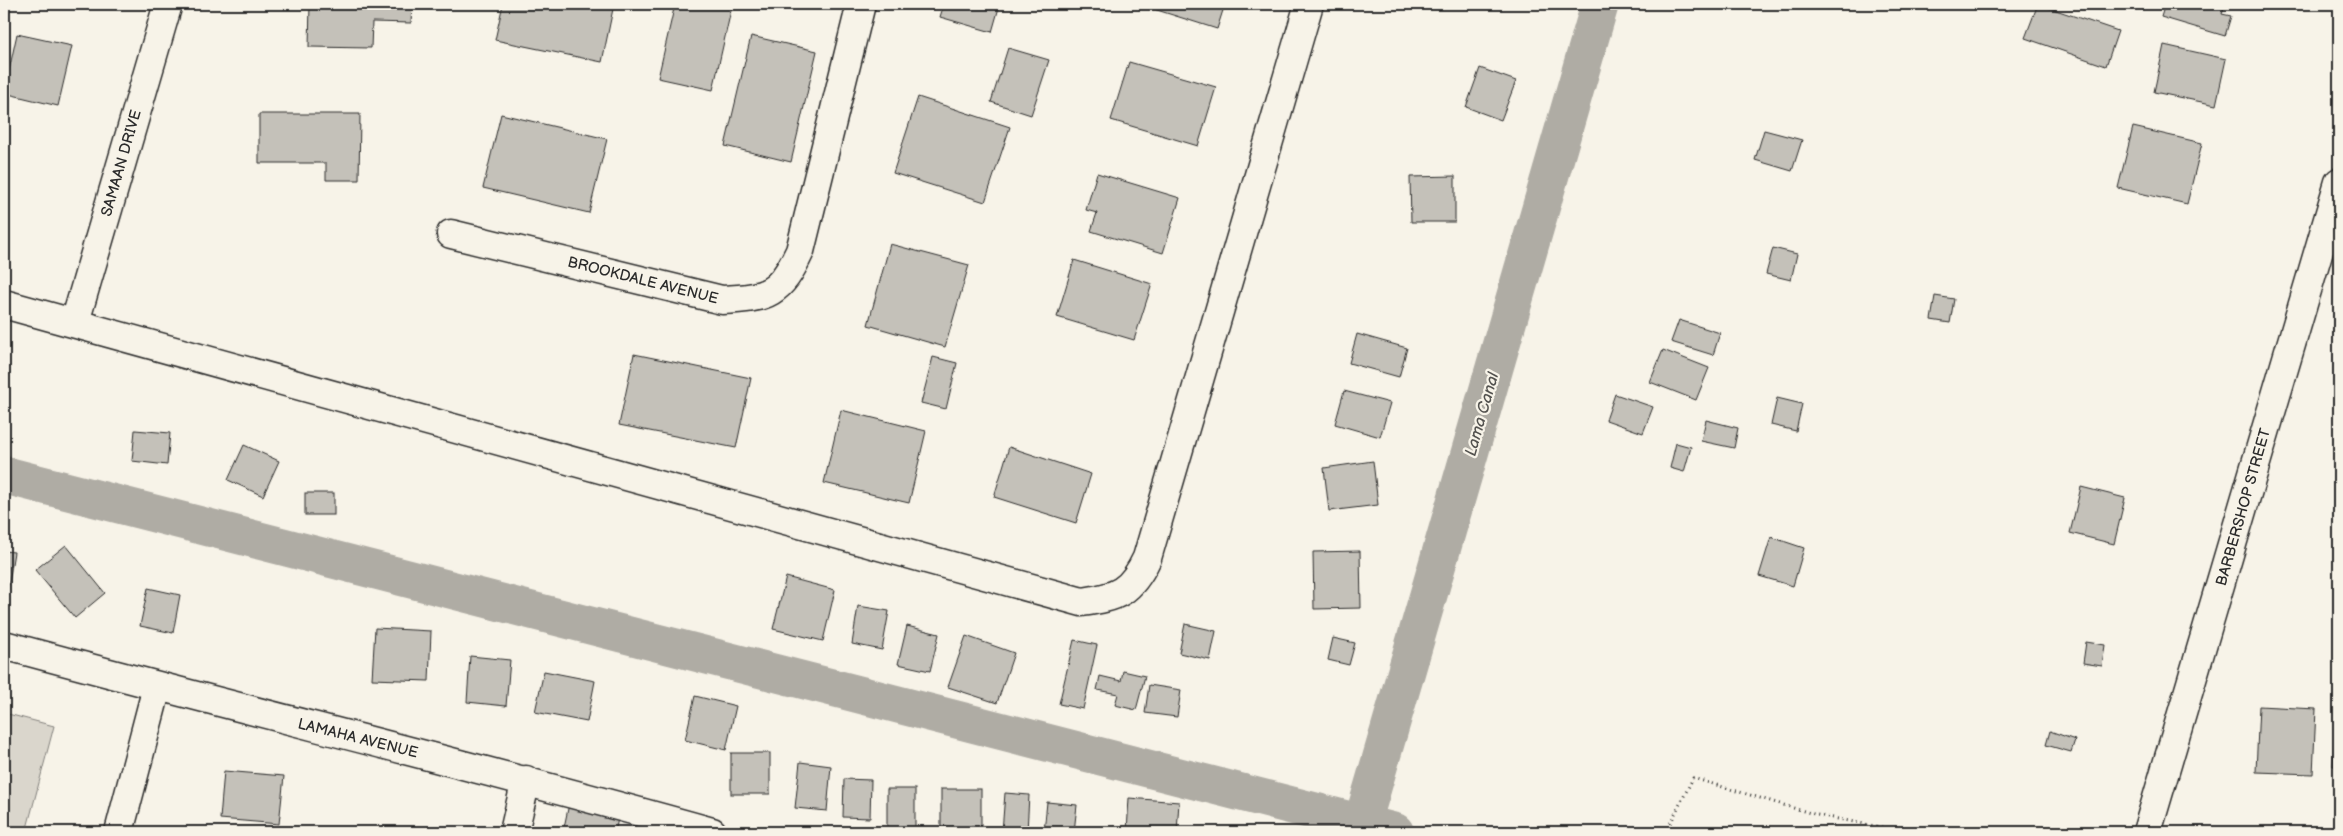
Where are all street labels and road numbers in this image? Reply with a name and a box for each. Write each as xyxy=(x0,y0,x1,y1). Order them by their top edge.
street label: SAMAAN DRIVE xyxy=(97,107,146,219)
street label: BROOKDALE AVENUE xyxy=(566,253,720,308)
street label: BARBERSHOP STREET xyxy=(2212,426,2275,588)
street label: LAMAHA AVENUE xyxy=(296,714,420,763)

